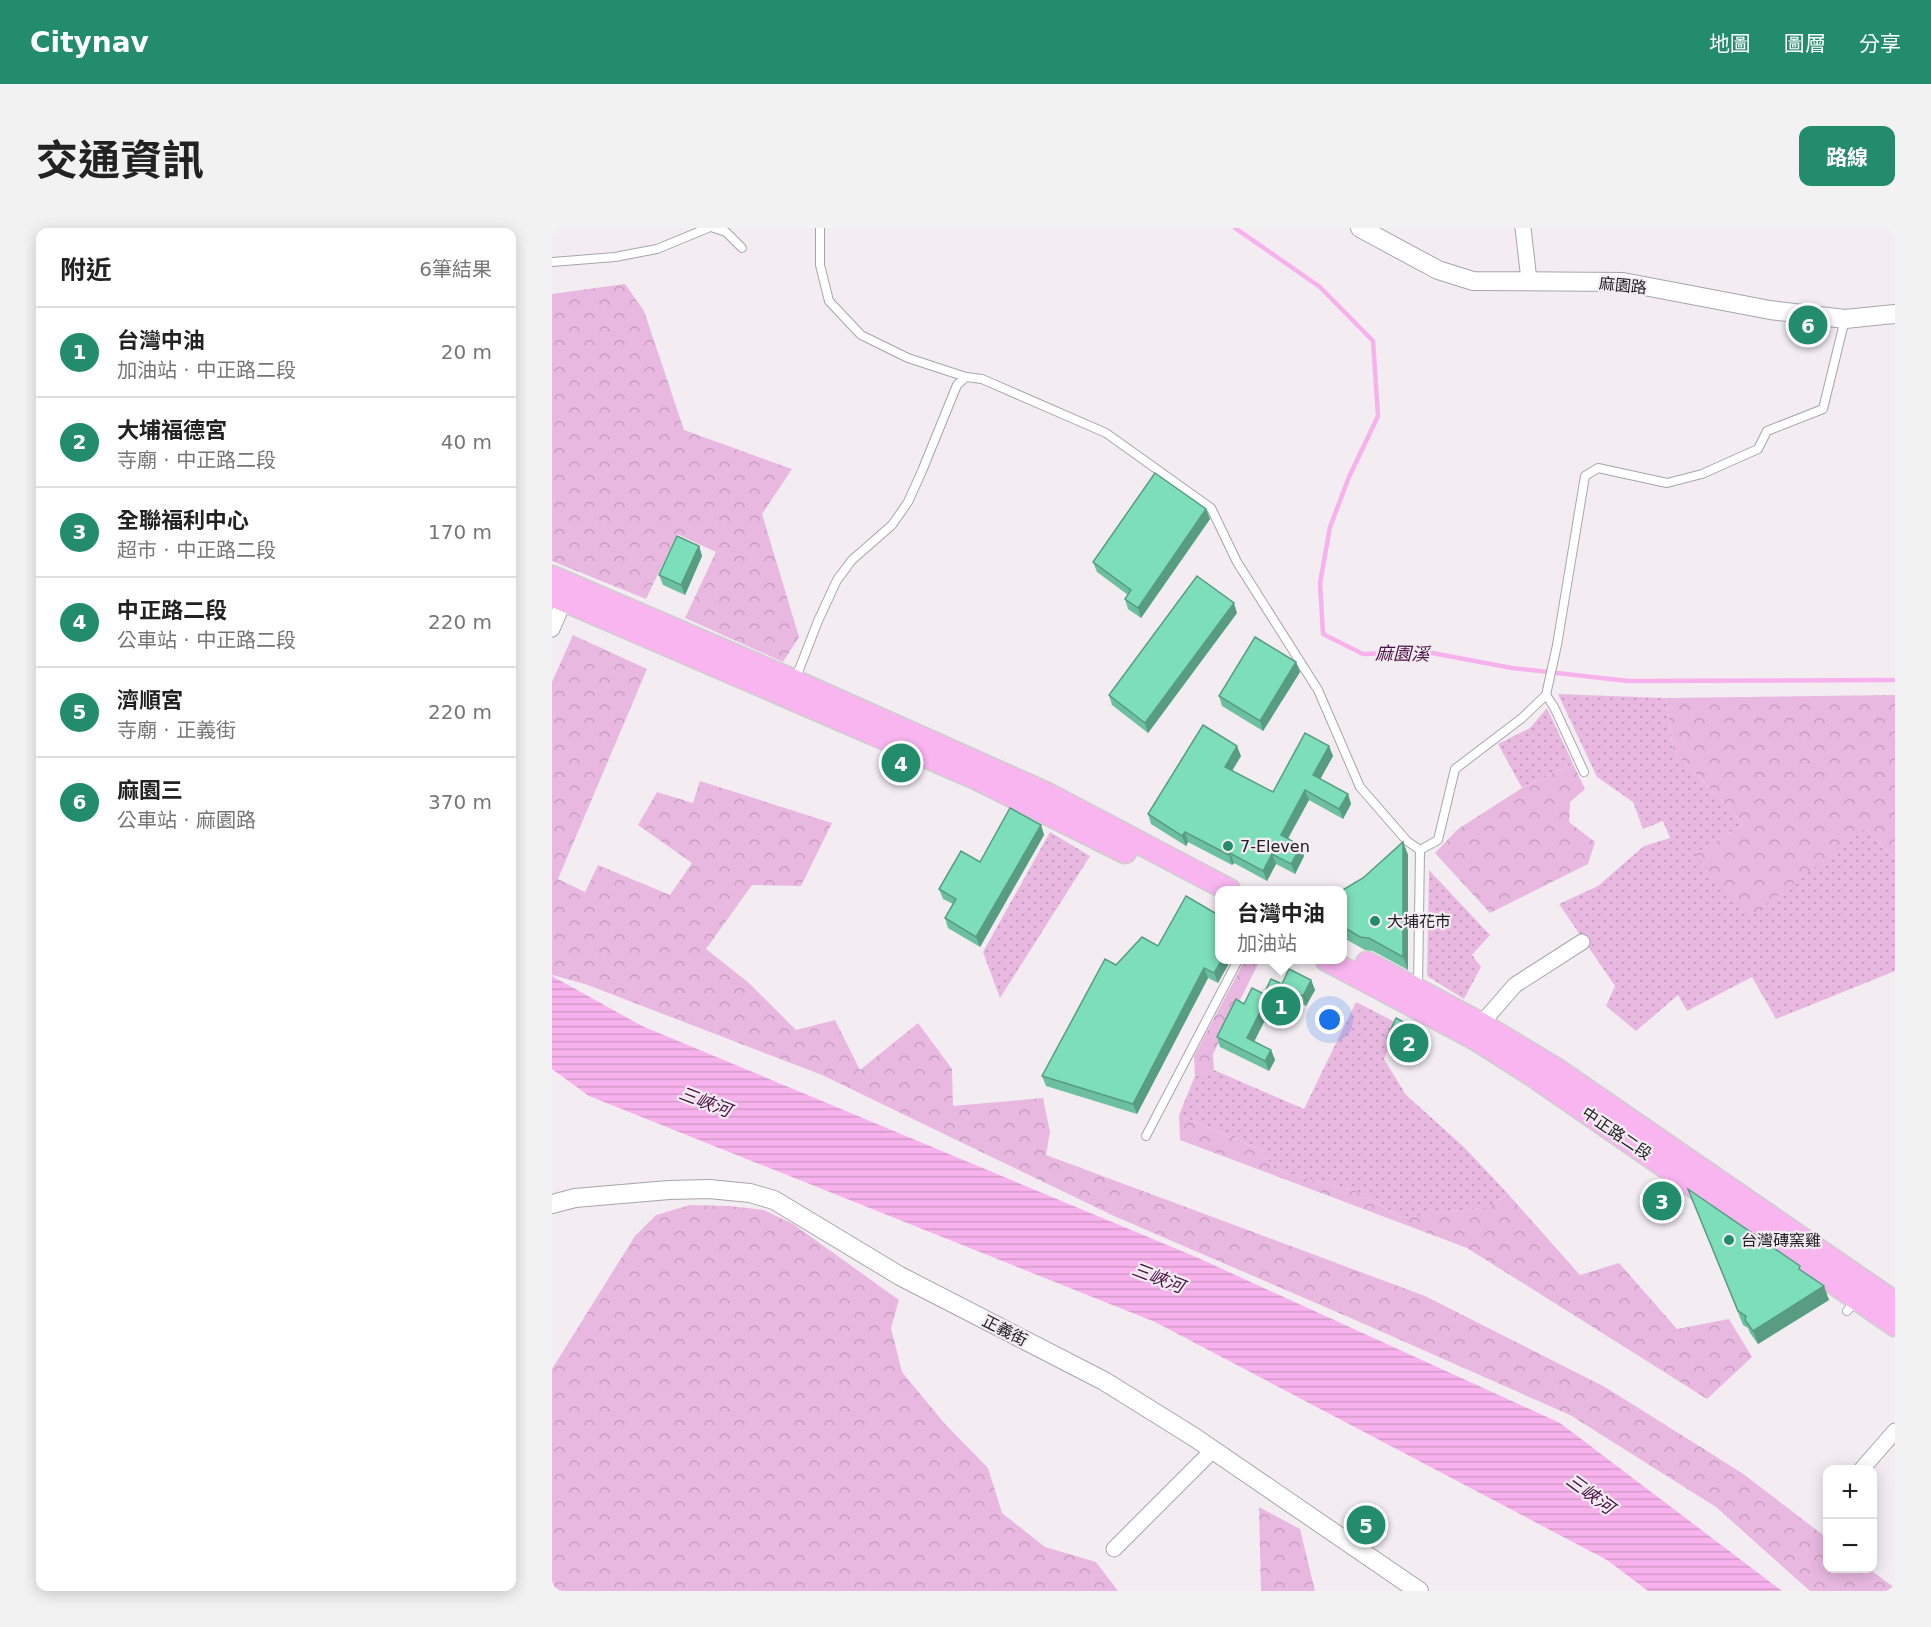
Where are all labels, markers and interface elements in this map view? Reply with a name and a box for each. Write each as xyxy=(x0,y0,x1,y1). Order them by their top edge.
text: Citynav xyxy=(30,26,149,59)
text: 地圖 xyxy=(1709,32,1751,56)
text: 圖層 xyxy=(1784,32,1826,56)
text: 分享 xyxy=(1859,32,1901,56)
button: 路線 xyxy=(1799,126,1895,186)
text: 交通資訊 xyxy=(36,136,204,185)
text: 附近 xyxy=(60,255,112,285)
text: 6筆結果 xyxy=(419,257,492,281)
street label: 麻園路 xyxy=(1598,274,1648,297)
pin: 6 xyxy=(1788,302,1828,348)
text: 台灣中油 xyxy=(117,328,205,353)
text: 1 xyxy=(73,340,86,364)
text: 20 m xyxy=(441,340,492,364)
text: 加油站 · 中正路二段 xyxy=(117,358,296,382)
text: 大埔福德宮 xyxy=(117,418,227,443)
text: 2 xyxy=(73,430,86,454)
text: 40 m xyxy=(441,430,492,454)
text: 寺廟 · 中正路二段 xyxy=(117,448,276,472)
text: 全聯福利中心 xyxy=(117,508,249,533)
text: 3 xyxy=(73,520,86,544)
text: 170 m xyxy=(428,520,492,544)
text: 超市 · 中正路二段 xyxy=(117,538,276,562)
text: 中正路二段 xyxy=(117,598,227,623)
text: 4 xyxy=(73,610,86,634)
text: 220 m xyxy=(428,610,492,634)
text: 公車站 · 中正路二段 xyxy=(117,628,296,652)
water label: 麻園溪 xyxy=(1375,643,1432,665)
text: 濟順宮 xyxy=(117,688,183,713)
text: 5 xyxy=(73,700,86,724)
text: 220 m xyxy=(428,700,492,724)
text: 寺廟 · 正義街 xyxy=(117,718,236,742)
pin: 4 xyxy=(882,740,920,786)
text: 麻園三 xyxy=(117,778,183,803)
text: 6 xyxy=(73,790,86,814)
text: 370 m xyxy=(428,790,492,814)
text: 公車站 · 麻園路 xyxy=(117,808,256,832)
place label: 7-Eleven xyxy=(1240,837,1310,856)
marker: 7-Eleven xyxy=(1221,839,1235,853)
popup xyxy=(1215,886,1347,964)
text: 台灣中油 xyxy=(1237,901,1325,926)
place label: 大埔花市 xyxy=(1387,912,1451,931)
marker: 大埔花市 xyxy=(1368,914,1382,928)
text: 加油站 xyxy=(1237,931,1297,955)
pin: 1 xyxy=(1262,984,1300,1028)
your location xyxy=(1315,1005,1344,1034)
pin: 2 xyxy=(1390,1020,1428,1066)
water label: 三峽河 xyxy=(676,1082,737,1122)
street label: 中正路二段 xyxy=(1578,1103,1655,1164)
pin: 3 xyxy=(1642,1178,1682,1224)
place label: 台灣磚窯雞 xyxy=(1741,1231,1821,1250)
marker: 台灣磚窯雞 xyxy=(1722,1233,1736,1247)
water label: 三峽河 xyxy=(1129,1258,1190,1298)
street label: 正義街 xyxy=(979,1311,1030,1350)
map controls xyxy=(1823,1465,1877,1573)
button: + xyxy=(1823,1465,1877,1519)
water label: 三峽河 xyxy=(1562,1469,1621,1520)
pin: 5 xyxy=(1346,1502,1386,1548)
button: − xyxy=(1823,1519,1877,1573)

